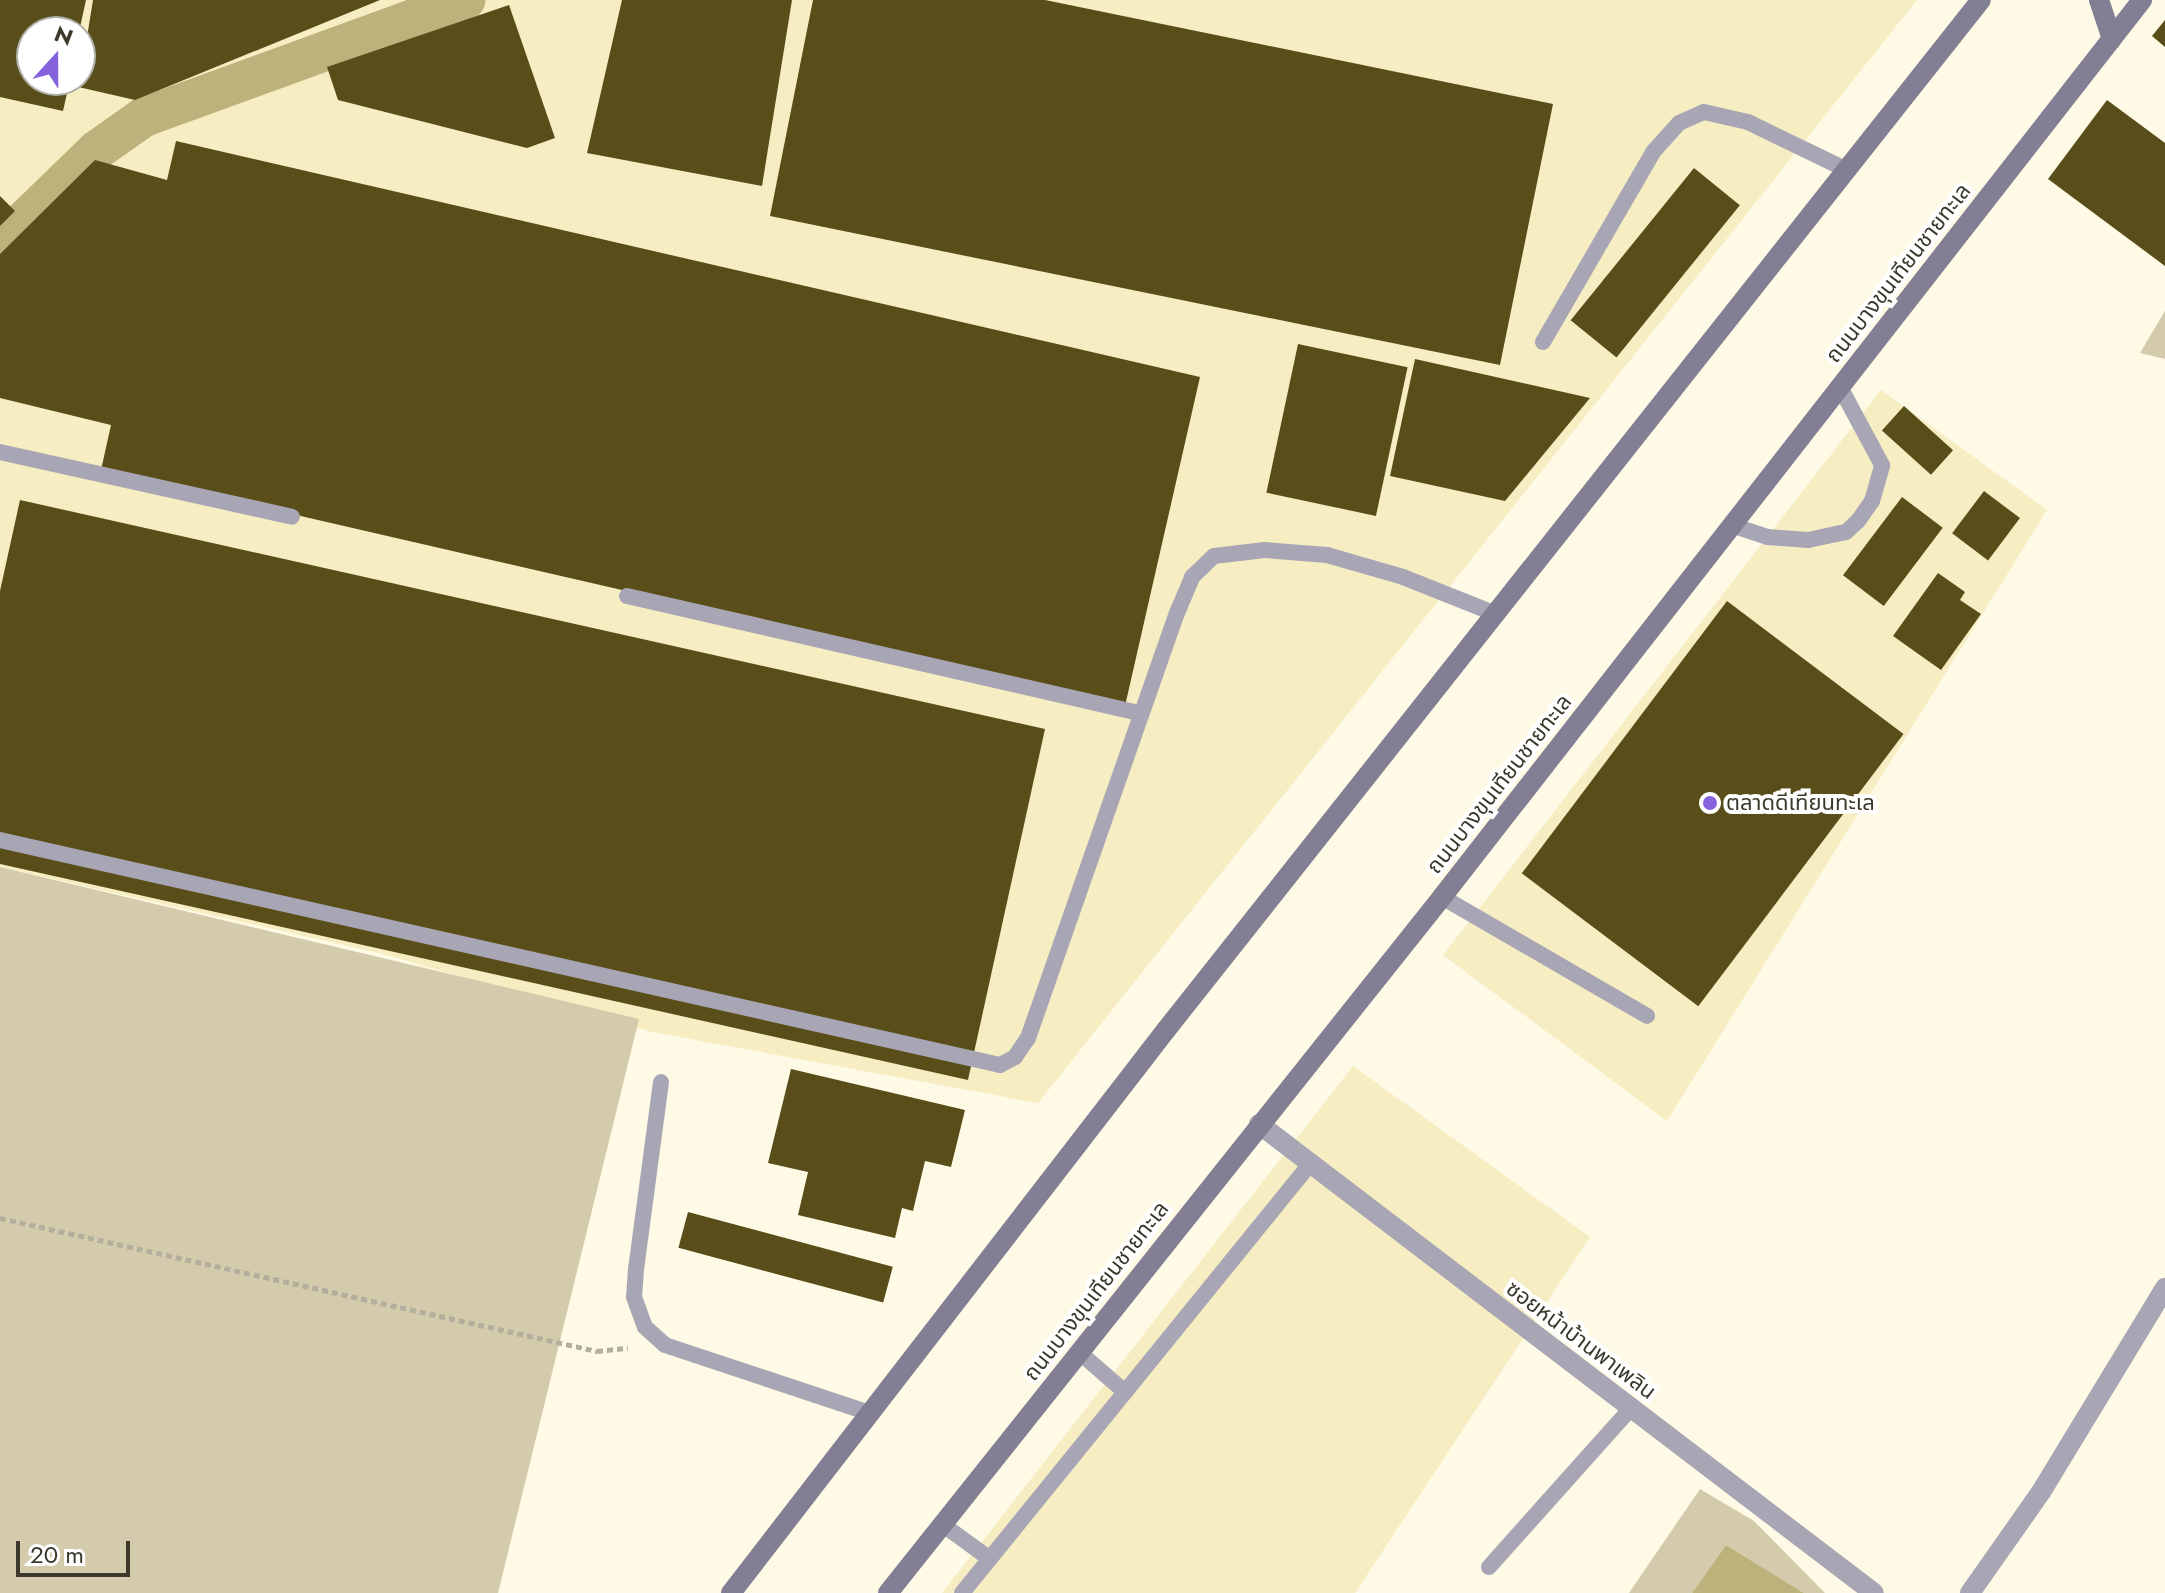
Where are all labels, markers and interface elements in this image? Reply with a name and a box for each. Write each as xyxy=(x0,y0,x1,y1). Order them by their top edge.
north arrow xyxy=(16,16,96,96)
text: N xyxy=(50,17,78,54)
street label: ถนนบางขุนเทียนชายทะเล xyxy=(1820,178,1976,368)
street label: ถนนบางขุนเทียนชายทะเล xyxy=(1421,689,1577,879)
place label: ตลาดดีเทียนทะเล xyxy=(1726,790,1875,816)
marker: ตลาดดีเทียนทะเล xyxy=(1701,794,1719,812)
street label: ถนนบางขุนเทียนชายทะเล xyxy=(1018,1196,1174,1386)
street label: ซอยหน้าบ้านพาเพลิน xyxy=(1501,1275,1661,1405)
scale bar xyxy=(20,1525,134,1575)
text: 20 m xyxy=(30,1537,84,1572)

